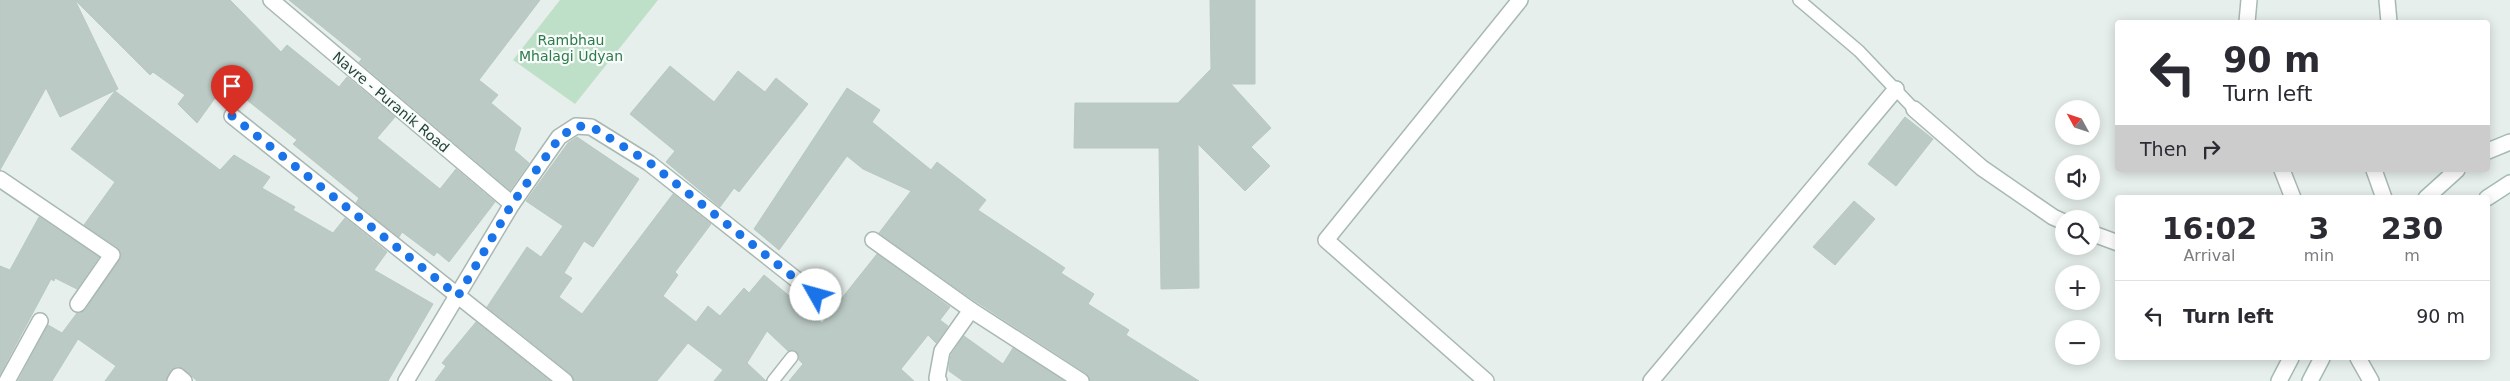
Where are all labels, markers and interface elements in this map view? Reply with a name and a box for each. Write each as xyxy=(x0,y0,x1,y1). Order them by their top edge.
park label: Rambhau Mhalagi Udyan xyxy=(519,32,623,64)
icon: left xyxy=(2140,40,2205,105)
text: 90 m xyxy=(2223,40,2320,80)
street label: Navre - Puranik Road xyxy=(329,49,453,155)
pin xyxy=(211,65,253,116)
icon: arrive xyxy=(218,72,246,100)
text: Turn left xyxy=(2223,81,2312,106)
north arrow xyxy=(2055,100,2100,145)
map controls xyxy=(2055,100,2100,365)
icon: right xyxy=(2197,135,2225,163)
text: Then xyxy=(2140,138,2187,160)
button: sound xyxy=(2055,155,2100,200)
button: search xyxy=(2055,210,2100,255)
text: 16:02 xyxy=(2162,211,2257,246)
text: 3 xyxy=(2308,211,2329,246)
text: 230 xyxy=(2381,211,2443,246)
text: Arrival xyxy=(2183,246,2235,265)
text: min xyxy=(2304,246,2334,265)
text: m xyxy=(2404,246,2420,265)
button: + xyxy=(2055,265,2100,310)
position arrow xyxy=(789,268,841,320)
icon: left xyxy=(2140,302,2168,330)
text: Turn left xyxy=(2183,305,2274,327)
text: 90 m xyxy=(2416,305,2465,327)
button: − xyxy=(2055,320,2100,365)

